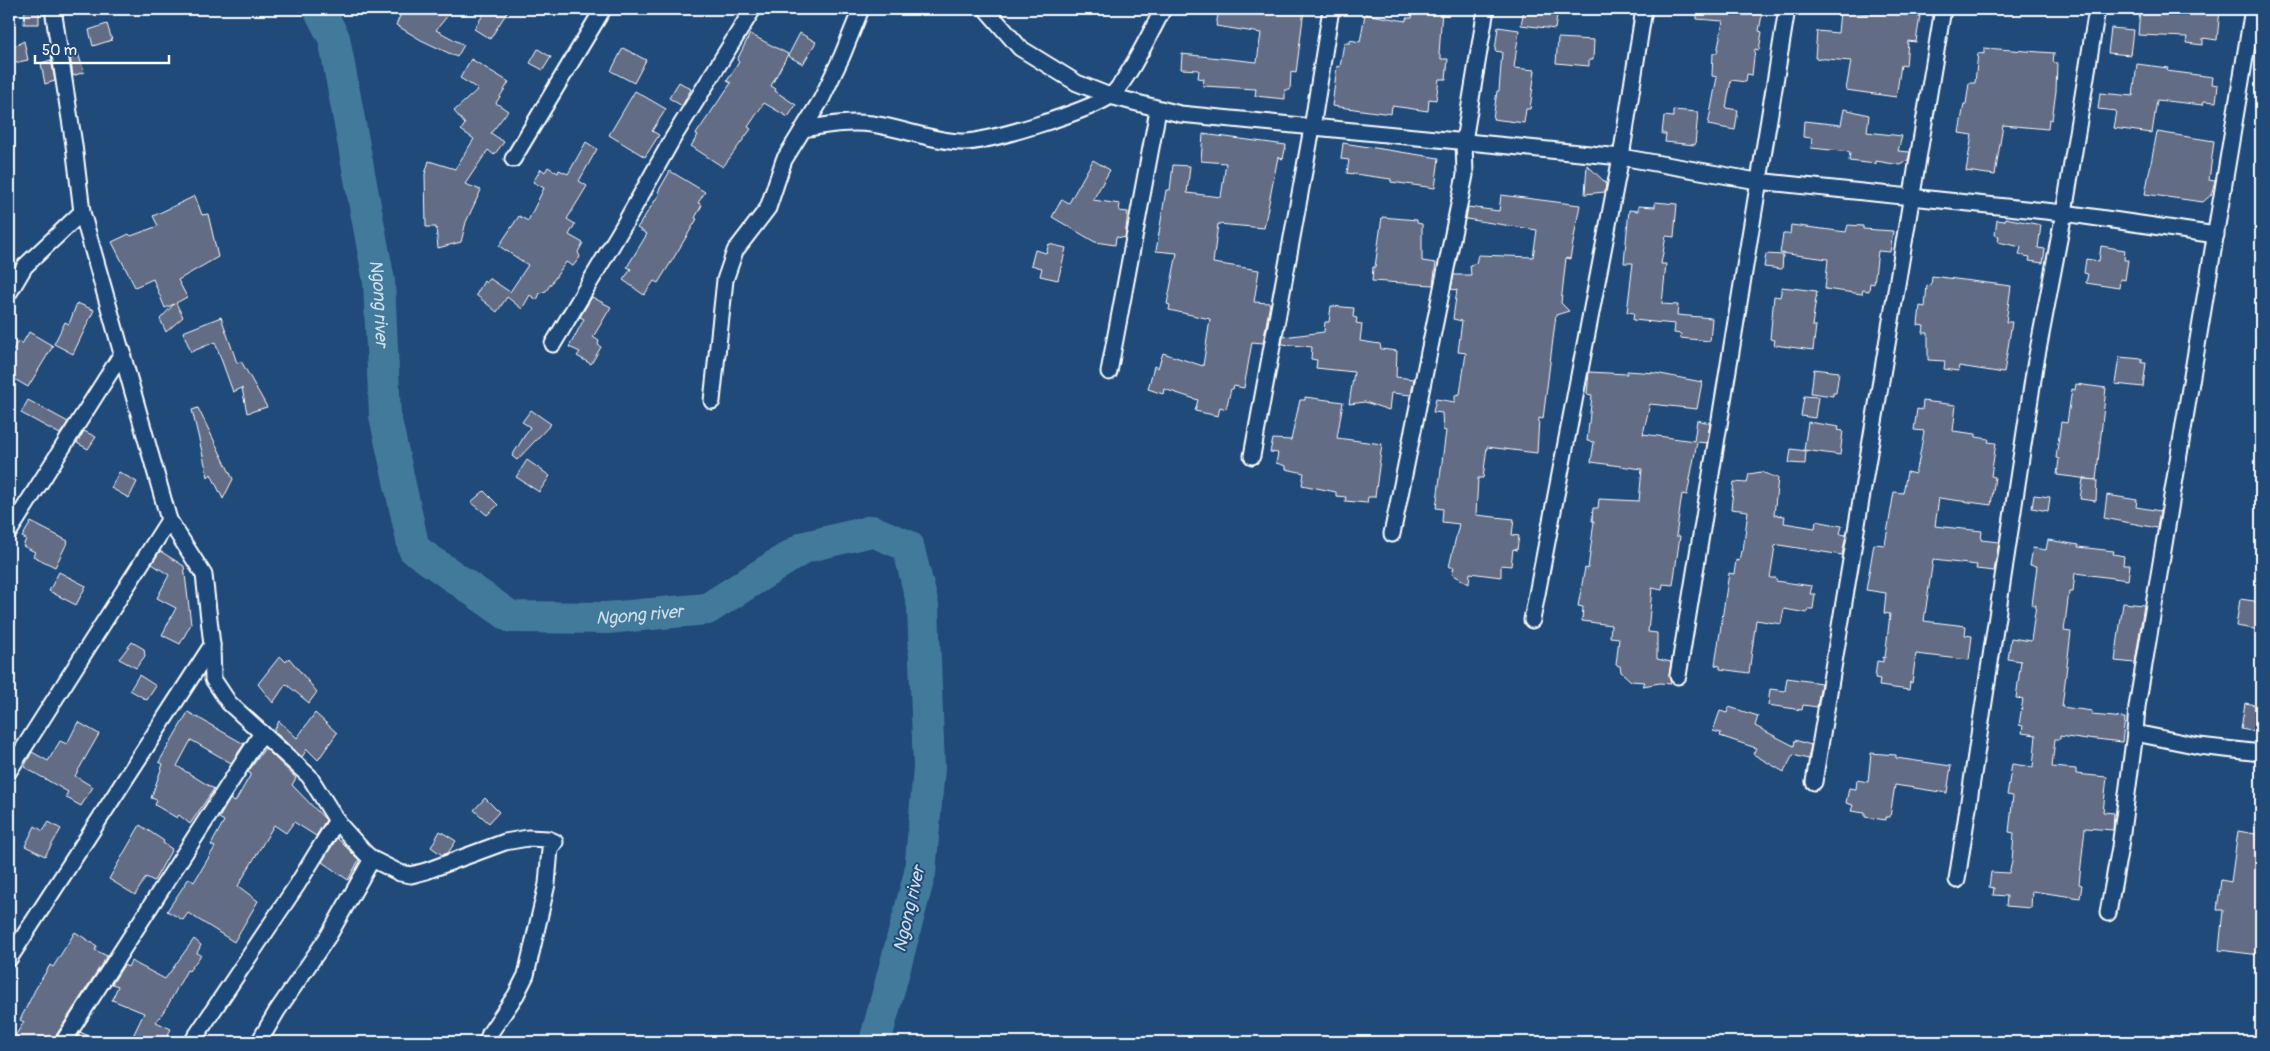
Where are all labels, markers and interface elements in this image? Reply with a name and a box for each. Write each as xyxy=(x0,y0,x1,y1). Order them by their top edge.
scale bar xyxy=(35,32,169,64)
text: 50 m xyxy=(42,41,77,60)
water label: Ngong river xyxy=(363,258,393,350)
water label: Ngong river xyxy=(596,600,687,630)
water label: Ngong river xyxy=(888,861,931,954)

